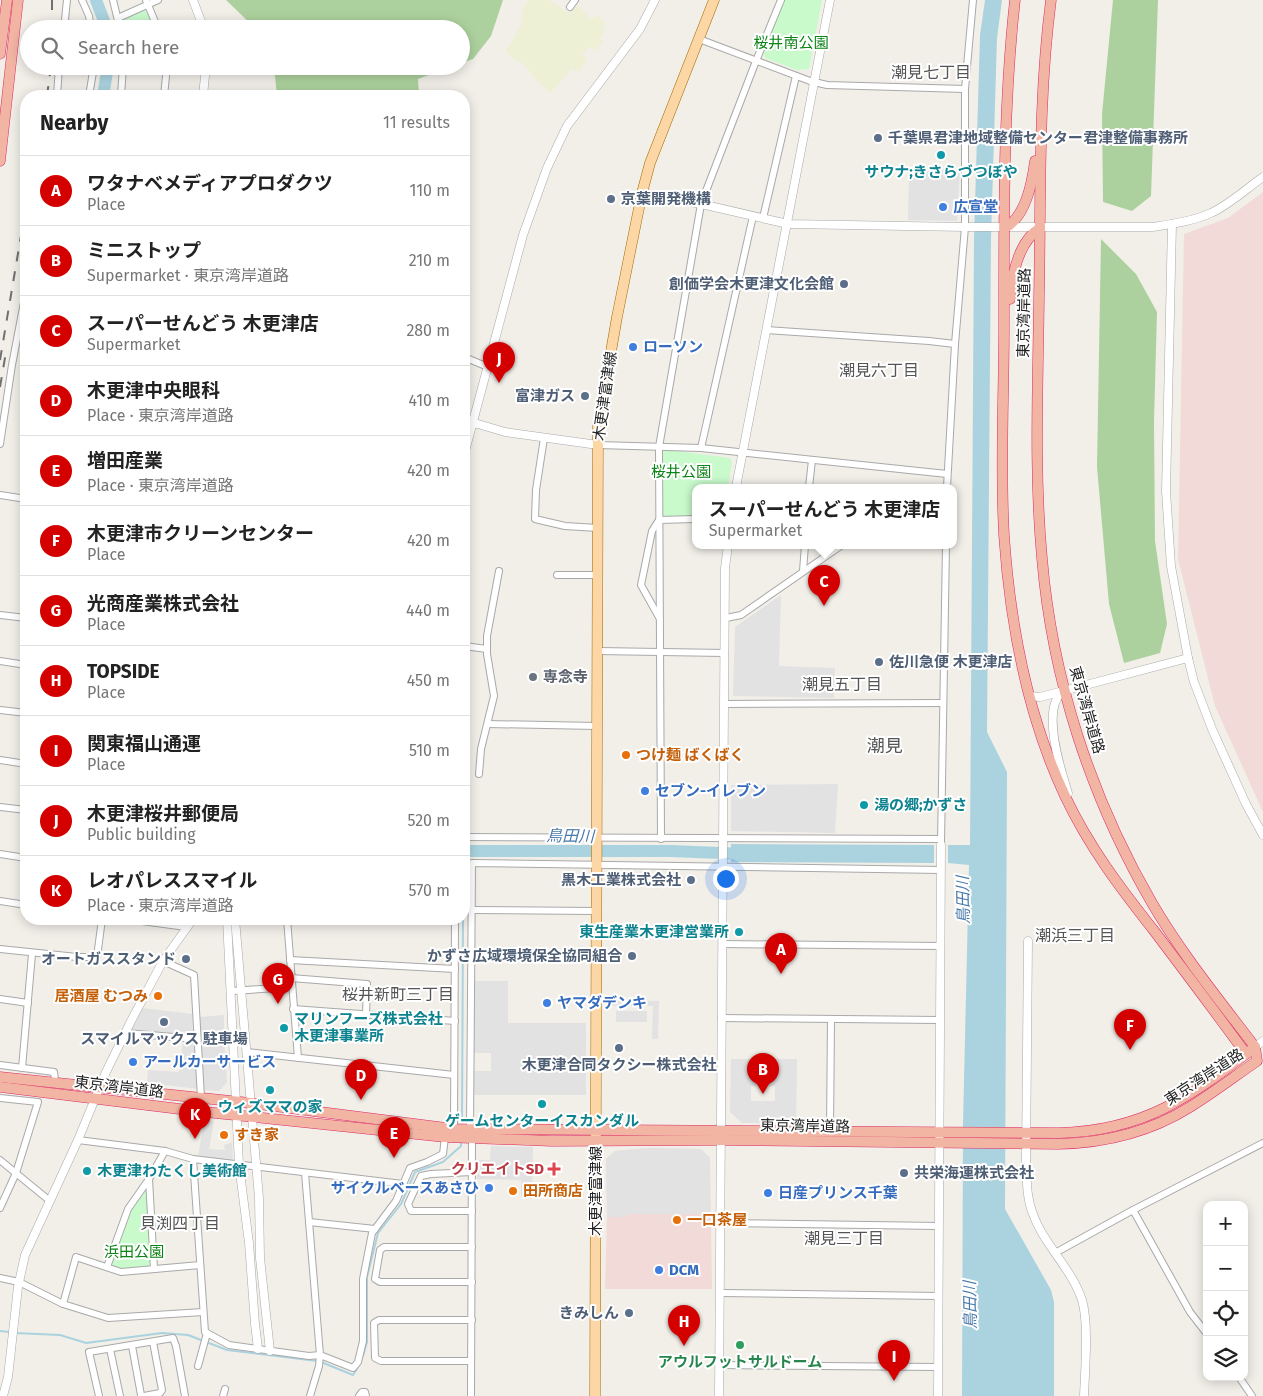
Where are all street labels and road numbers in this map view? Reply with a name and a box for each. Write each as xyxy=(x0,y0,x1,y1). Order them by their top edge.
street label: 東京湾岸道路 xyxy=(1014,268,1034,358)
street label: 木更津富津線 xyxy=(590,350,620,442)
street label: 東京湾岸道路 xyxy=(1066,664,1108,756)
street label: 東京湾岸道路 xyxy=(1161,1045,1247,1109)
street label: 東京湾岸道路 xyxy=(73,1073,165,1101)
street label: 東京湾岸道路 xyxy=(760,1116,850,1136)
street label: 木更津富津線 xyxy=(587,1146,605,1236)

